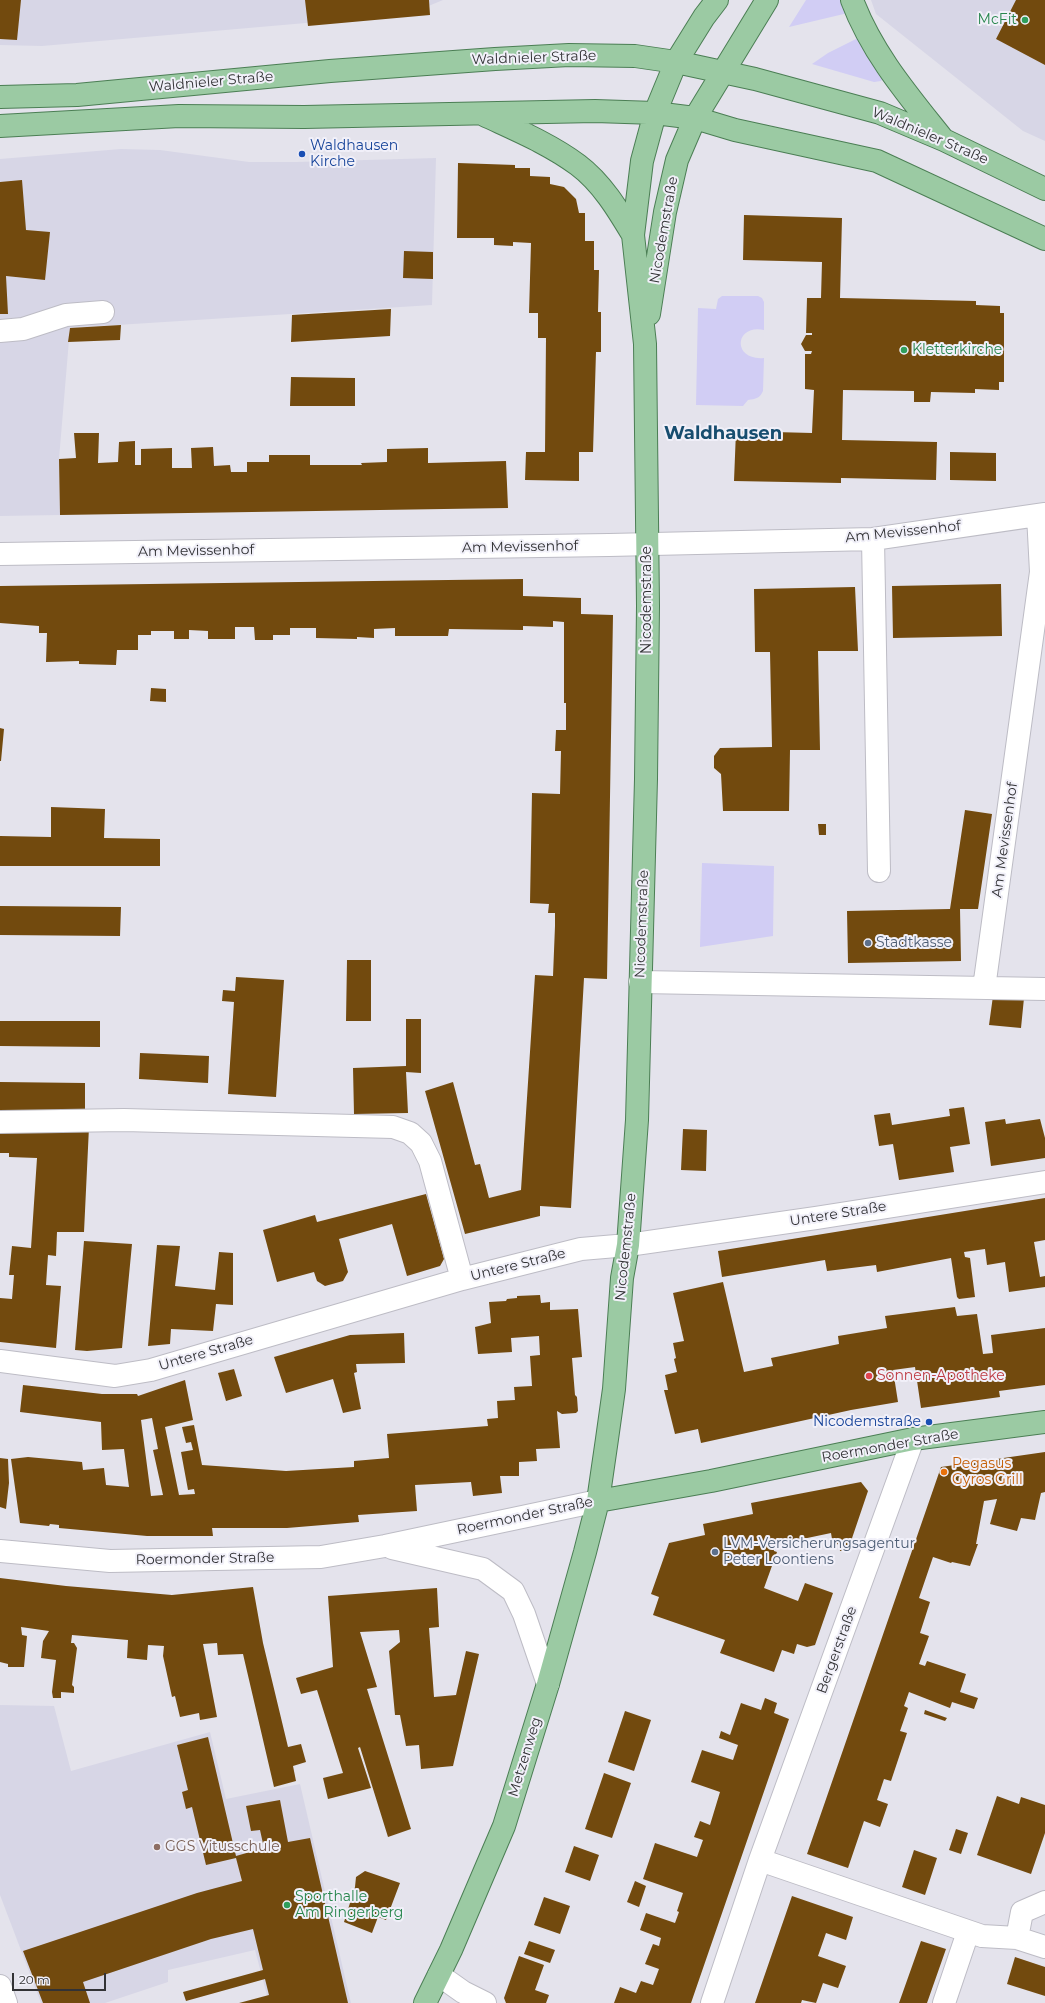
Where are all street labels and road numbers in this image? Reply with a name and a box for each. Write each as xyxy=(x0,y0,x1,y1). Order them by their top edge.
street label: Waldnieler Straße xyxy=(471,47,597,69)
street label: Waldnieler Straße xyxy=(148,68,274,96)
street label: Waldnieler Straße xyxy=(869,104,991,168)
street label: Nicodemstraße xyxy=(646,175,682,285)
street label: Am Mevissenhof xyxy=(844,518,962,546)
street label: Am Mevissenhof xyxy=(462,538,578,556)
street label: Am Mevissenhof xyxy=(138,542,254,560)
street label: Nicodemstraße xyxy=(639,546,655,654)
street label: Am Mevissenhof xyxy=(989,781,1021,899)
street label: Nicodemstraße xyxy=(632,870,652,978)
street label: Nicodemstraße xyxy=(612,1192,640,1302)
street label: Untere Straße xyxy=(789,1198,887,1230)
street label: Untere Straße xyxy=(469,1245,567,1285)
street label: Untere Straße xyxy=(157,1332,255,1374)
street label: Roermonder Straße xyxy=(820,1426,960,1466)
street label: Roermonder Straße xyxy=(455,1493,595,1539)
street label: Roermonder Straße xyxy=(136,1549,274,1569)
street label: Bergerstraße xyxy=(813,1604,861,1696)
street label: Metzenweg xyxy=(505,1715,545,1799)

